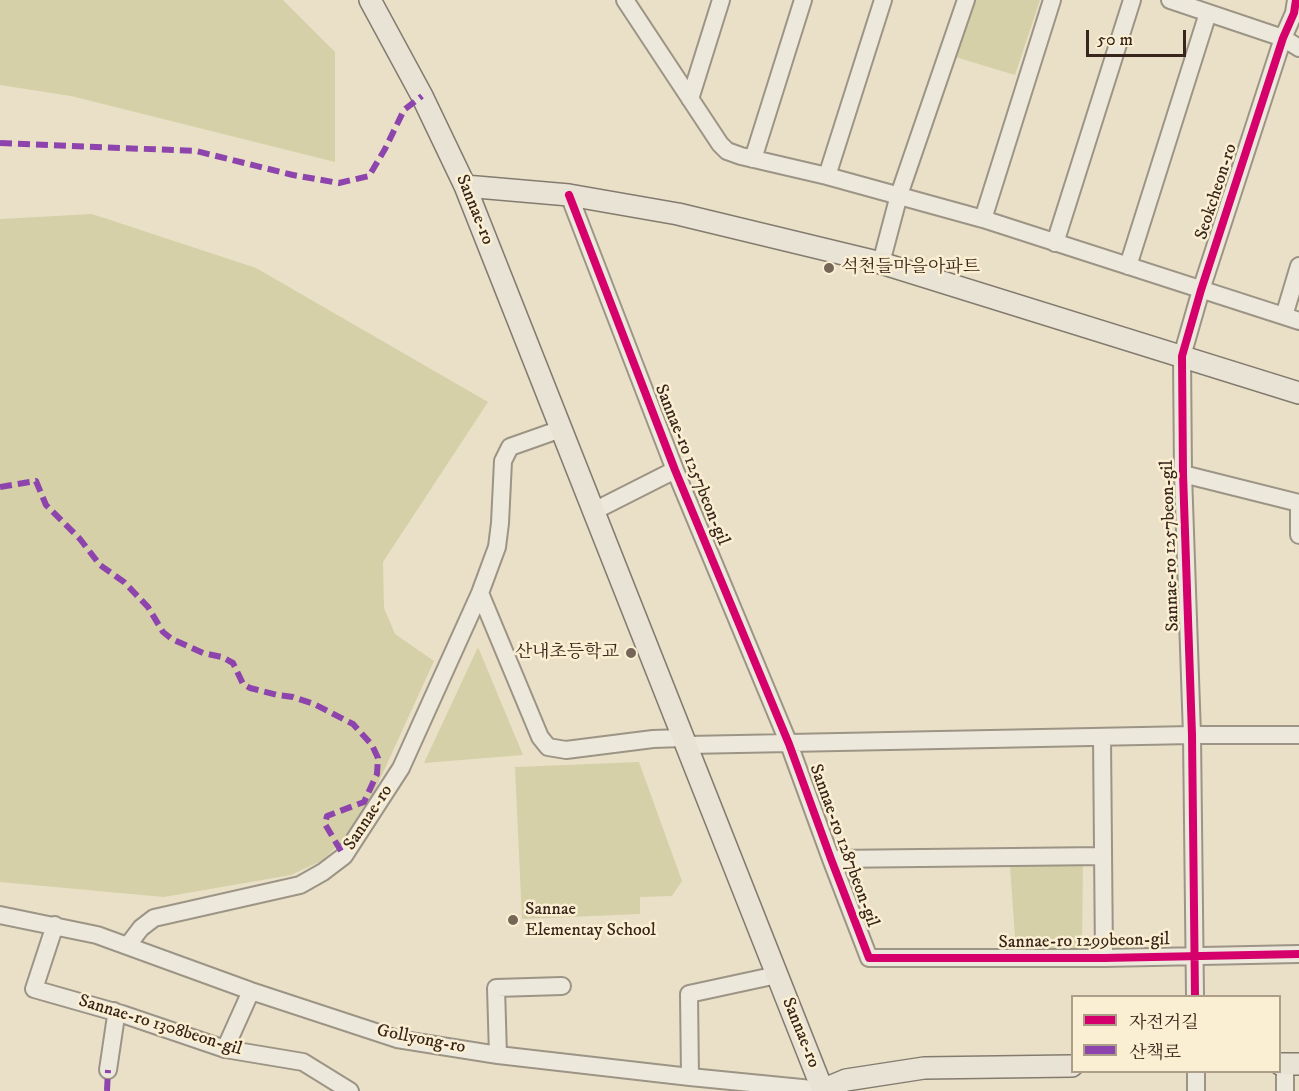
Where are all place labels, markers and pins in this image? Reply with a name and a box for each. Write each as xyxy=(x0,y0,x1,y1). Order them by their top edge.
place label: 석천들마을아파트 xyxy=(841,257,980,279)
marker: 석천들마을아파트 xyxy=(822,261,836,275)
place label: 산내초등학교 xyxy=(515,642,619,664)
marker: 산내초등학교 xyxy=(624,646,638,660)
place label: Sannae Elementay School xyxy=(525,899,656,942)
marker: Sannae Elementay School xyxy=(506,913,520,927)

